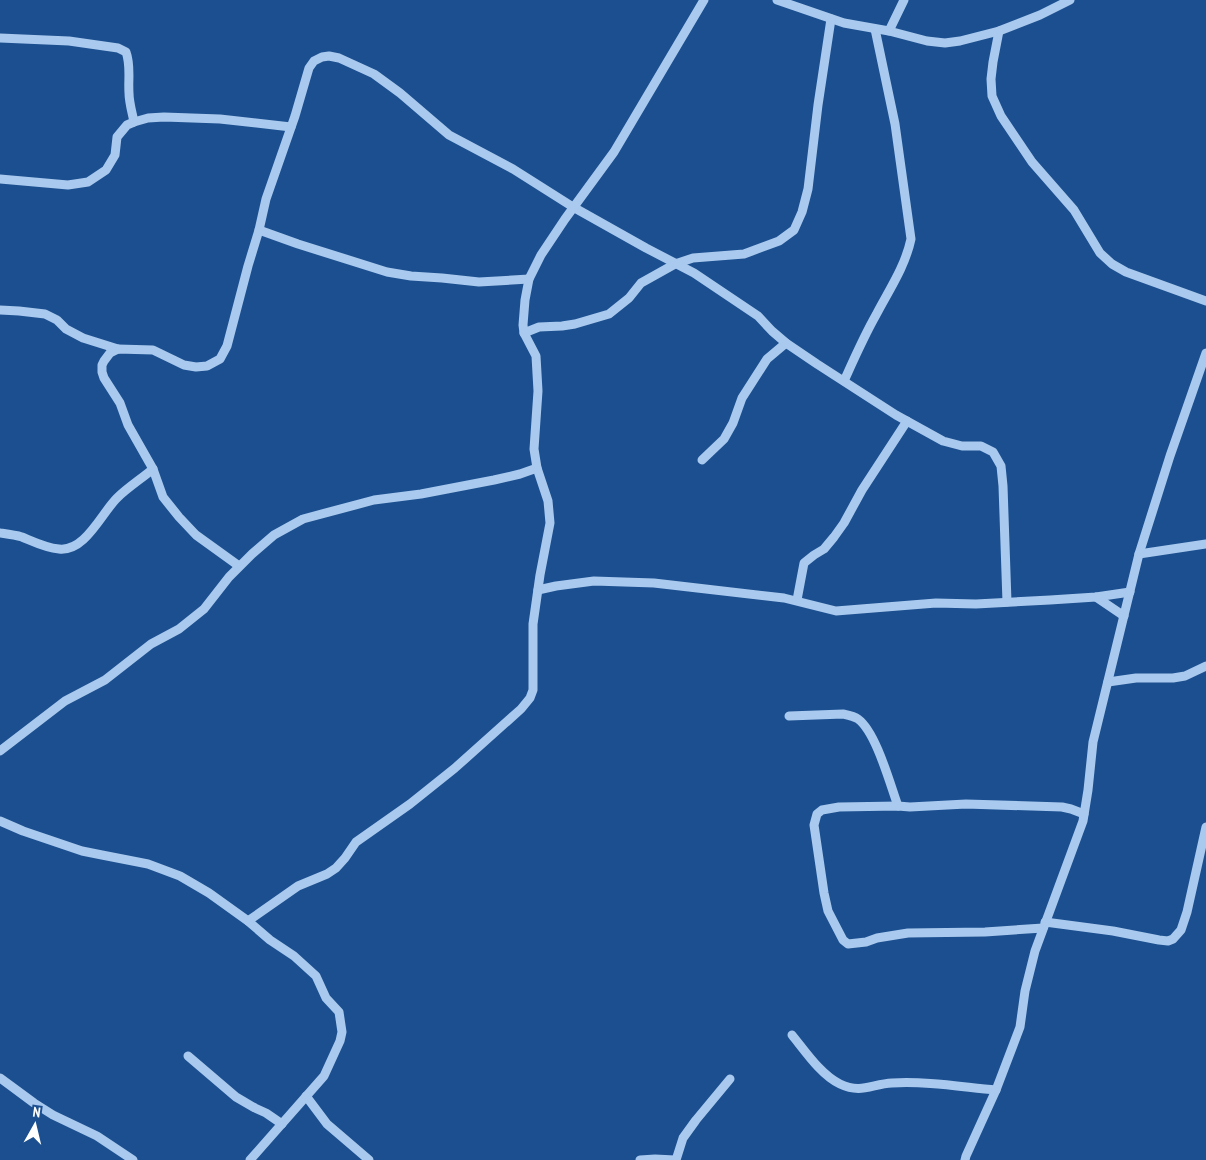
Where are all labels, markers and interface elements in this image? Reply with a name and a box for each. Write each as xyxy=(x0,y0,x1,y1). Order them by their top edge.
north arrow xyxy=(10,1100,60,1150)
text: N xyxy=(32,1103,42,1122)

